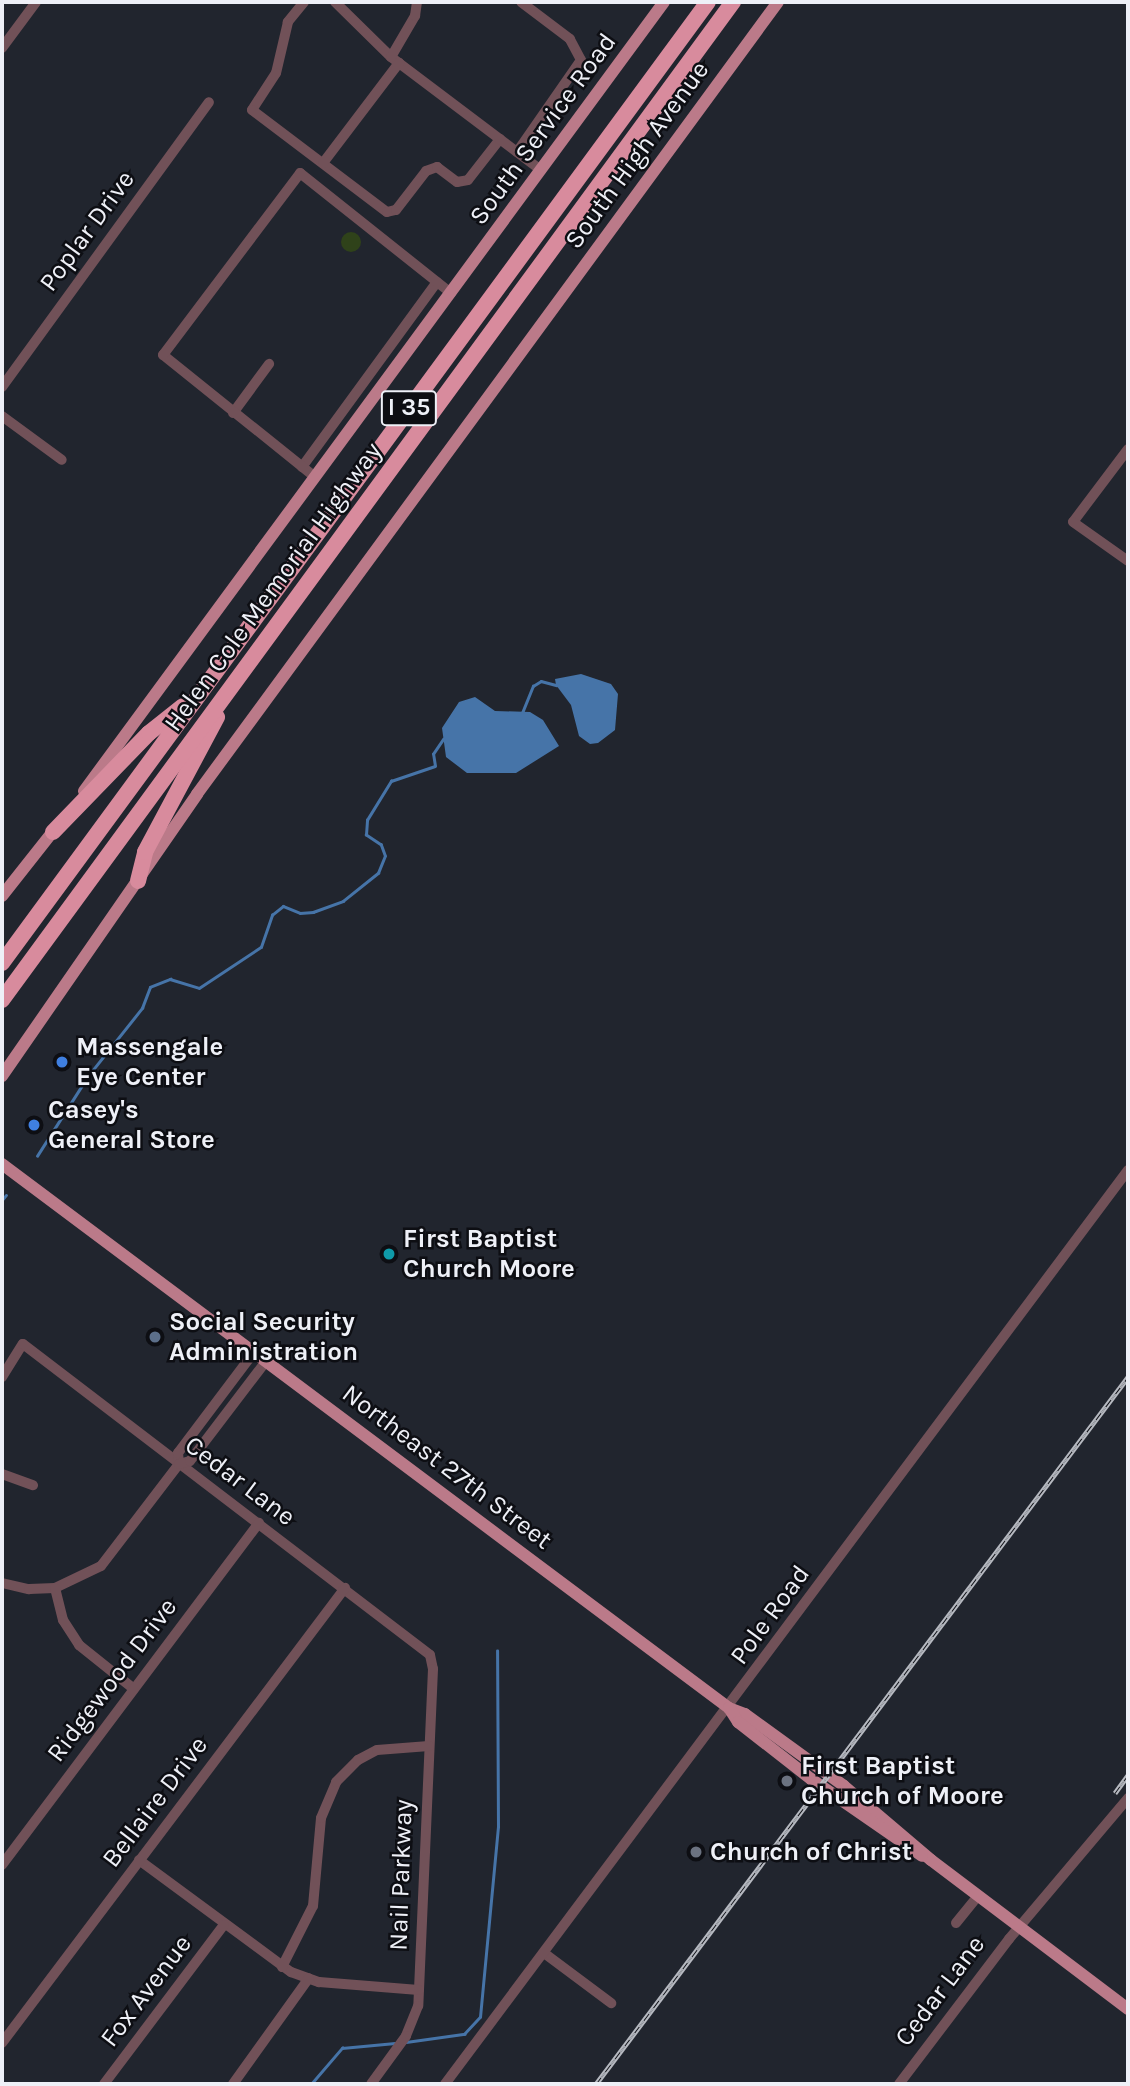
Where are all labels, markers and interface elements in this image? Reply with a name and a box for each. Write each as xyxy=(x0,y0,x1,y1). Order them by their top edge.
street label: South Service Road xyxy=(463,27,623,231)
street label: South High Avenue xyxy=(558,55,716,255)
street label: Poplar Drive xyxy=(33,165,141,297)
road number: I 35 xyxy=(379,388,439,428)
street label: Helen Cole Memorial Highway xyxy=(158,436,388,738)
place label: Massengale Eye Center xyxy=(76,1031,223,1092)
marker: Massengale Eye Center xyxy=(54,1054,70,1070)
place label: Casey's General Store xyxy=(48,1094,215,1156)
marker: Casey's General Store xyxy=(26,1117,42,1133)
place label: First Baptist Church Moore xyxy=(403,1223,575,1284)
marker: First Baptist Church Moore xyxy=(381,1246,397,1262)
place label: Social Security Administration xyxy=(169,1306,358,1368)
marker: Social Security Administration xyxy=(147,1329,163,1345)
street label: Northeast 27th Street xyxy=(336,1378,558,1556)
street label: Cedar Lane xyxy=(179,1429,301,1533)
street label: Pole Road xyxy=(724,1559,816,1671)
street label: Ridgewood Drive xyxy=(40,1592,184,1768)
street label: Bellaire Drive xyxy=(96,1730,214,1874)
place label: First Baptist Church of Moore xyxy=(801,1750,1004,1812)
marker: First Baptist Church of Moore xyxy=(779,1773,795,1789)
street label: Nail Parkway xyxy=(383,1799,419,1951)
place label: Church of Christ xyxy=(710,1836,912,1868)
marker: Church of Christ xyxy=(688,1844,704,1860)
street label: Fox Avenue xyxy=(94,1929,198,2053)
street label: Cedar Lane xyxy=(888,1930,992,2052)

